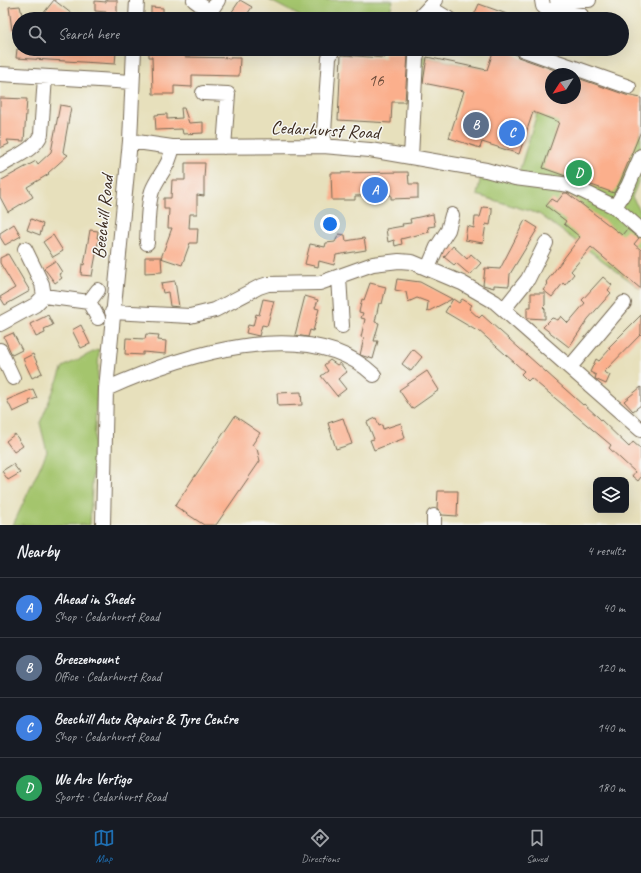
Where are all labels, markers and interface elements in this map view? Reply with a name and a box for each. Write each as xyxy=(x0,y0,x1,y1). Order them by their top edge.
search box xyxy=(12,12,629,56)
icon: search xyxy=(26,23,48,45)
text: Search here xyxy=(58,25,119,44)
north arrow xyxy=(545,68,581,104)
house number: 16 xyxy=(368,70,385,91)
pin: B xyxy=(463,110,489,140)
street label: Cedarhurst Road xyxy=(270,115,383,145)
pin: C xyxy=(499,118,525,148)
pin: D xyxy=(566,158,592,188)
street label: Beechill Road xyxy=(87,170,120,260)
pin: A xyxy=(362,175,388,205)
your location xyxy=(320,214,340,234)
map controls xyxy=(593,477,629,513)
button: layers xyxy=(593,477,629,513)
text: Nearby xyxy=(16,541,59,562)
text: 4 results xyxy=(587,543,625,559)
text: Ahead in Sheds xyxy=(54,590,134,609)
text: A xyxy=(26,600,32,616)
text: 40 m xyxy=(603,600,625,616)
text: Shop · Cedarhurst Road xyxy=(54,609,159,625)
text: Breezemount xyxy=(54,650,118,669)
text: B xyxy=(26,660,32,676)
text: 120 m xyxy=(597,660,625,676)
text: Office · Cedarhurst Road xyxy=(54,669,161,685)
text: Beechill Auto Repairs & Tyre Centre xyxy=(54,710,238,729)
text: C xyxy=(26,720,32,736)
text: 140 m xyxy=(597,720,625,736)
text: Shop · Cedarhurst Road xyxy=(54,729,159,745)
text: We Are Vertigo xyxy=(54,770,131,789)
text: D xyxy=(25,780,33,796)
text: 180 m xyxy=(597,780,625,796)
text: Sports · Cedarhurst Road xyxy=(54,789,166,805)
tab: Map xyxy=(93,827,115,865)
tab: Directions xyxy=(301,827,340,865)
tab: Saved xyxy=(526,827,548,865)

